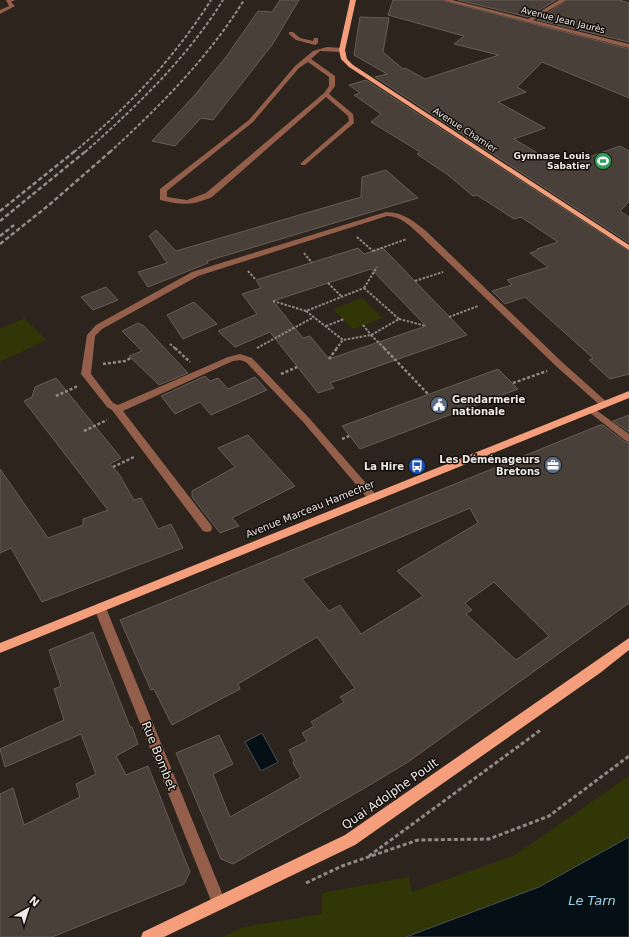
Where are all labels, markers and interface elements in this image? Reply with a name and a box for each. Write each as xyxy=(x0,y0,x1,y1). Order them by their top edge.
street label: Avenue Jean Jaurès xyxy=(520,5,606,35)
street label: Avenue Chamier xyxy=(431,106,499,155)
place label: Gymnase Louis Sabatier xyxy=(514,151,591,171)
sports icon: Gymnase Louis Sabatier xyxy=(593,151,613,171)
place label: Gendarmerie nationale xyxy=(452,394,526,417)
public building icon: Gendarmerie nationale xyxy=(429,395,449,415)
place label: Les Déménageurs Bretons xyxy=(439,454,540,477)
office icon: Les Déménageurs Bretons xyxy=(543,455,563,475)
bus stop icon: La Hire xyxy=(407,456,427,476)
place label: La Hire xyxy=(364,461,404,472)
street label: Avenue Marceau Hamecher xyxy=(244,478,377,540)
street label: Rue Bombet xyxy=(139,719,179,793)
street label: Quai Adolphe Poult xyxy=(339,755,441,832)
north arrow xyxy=(8,889,48,929)
water label: Le Tarn xyxy=(568,893,616,908)
text: N xyxy=(26,894,42,910)

